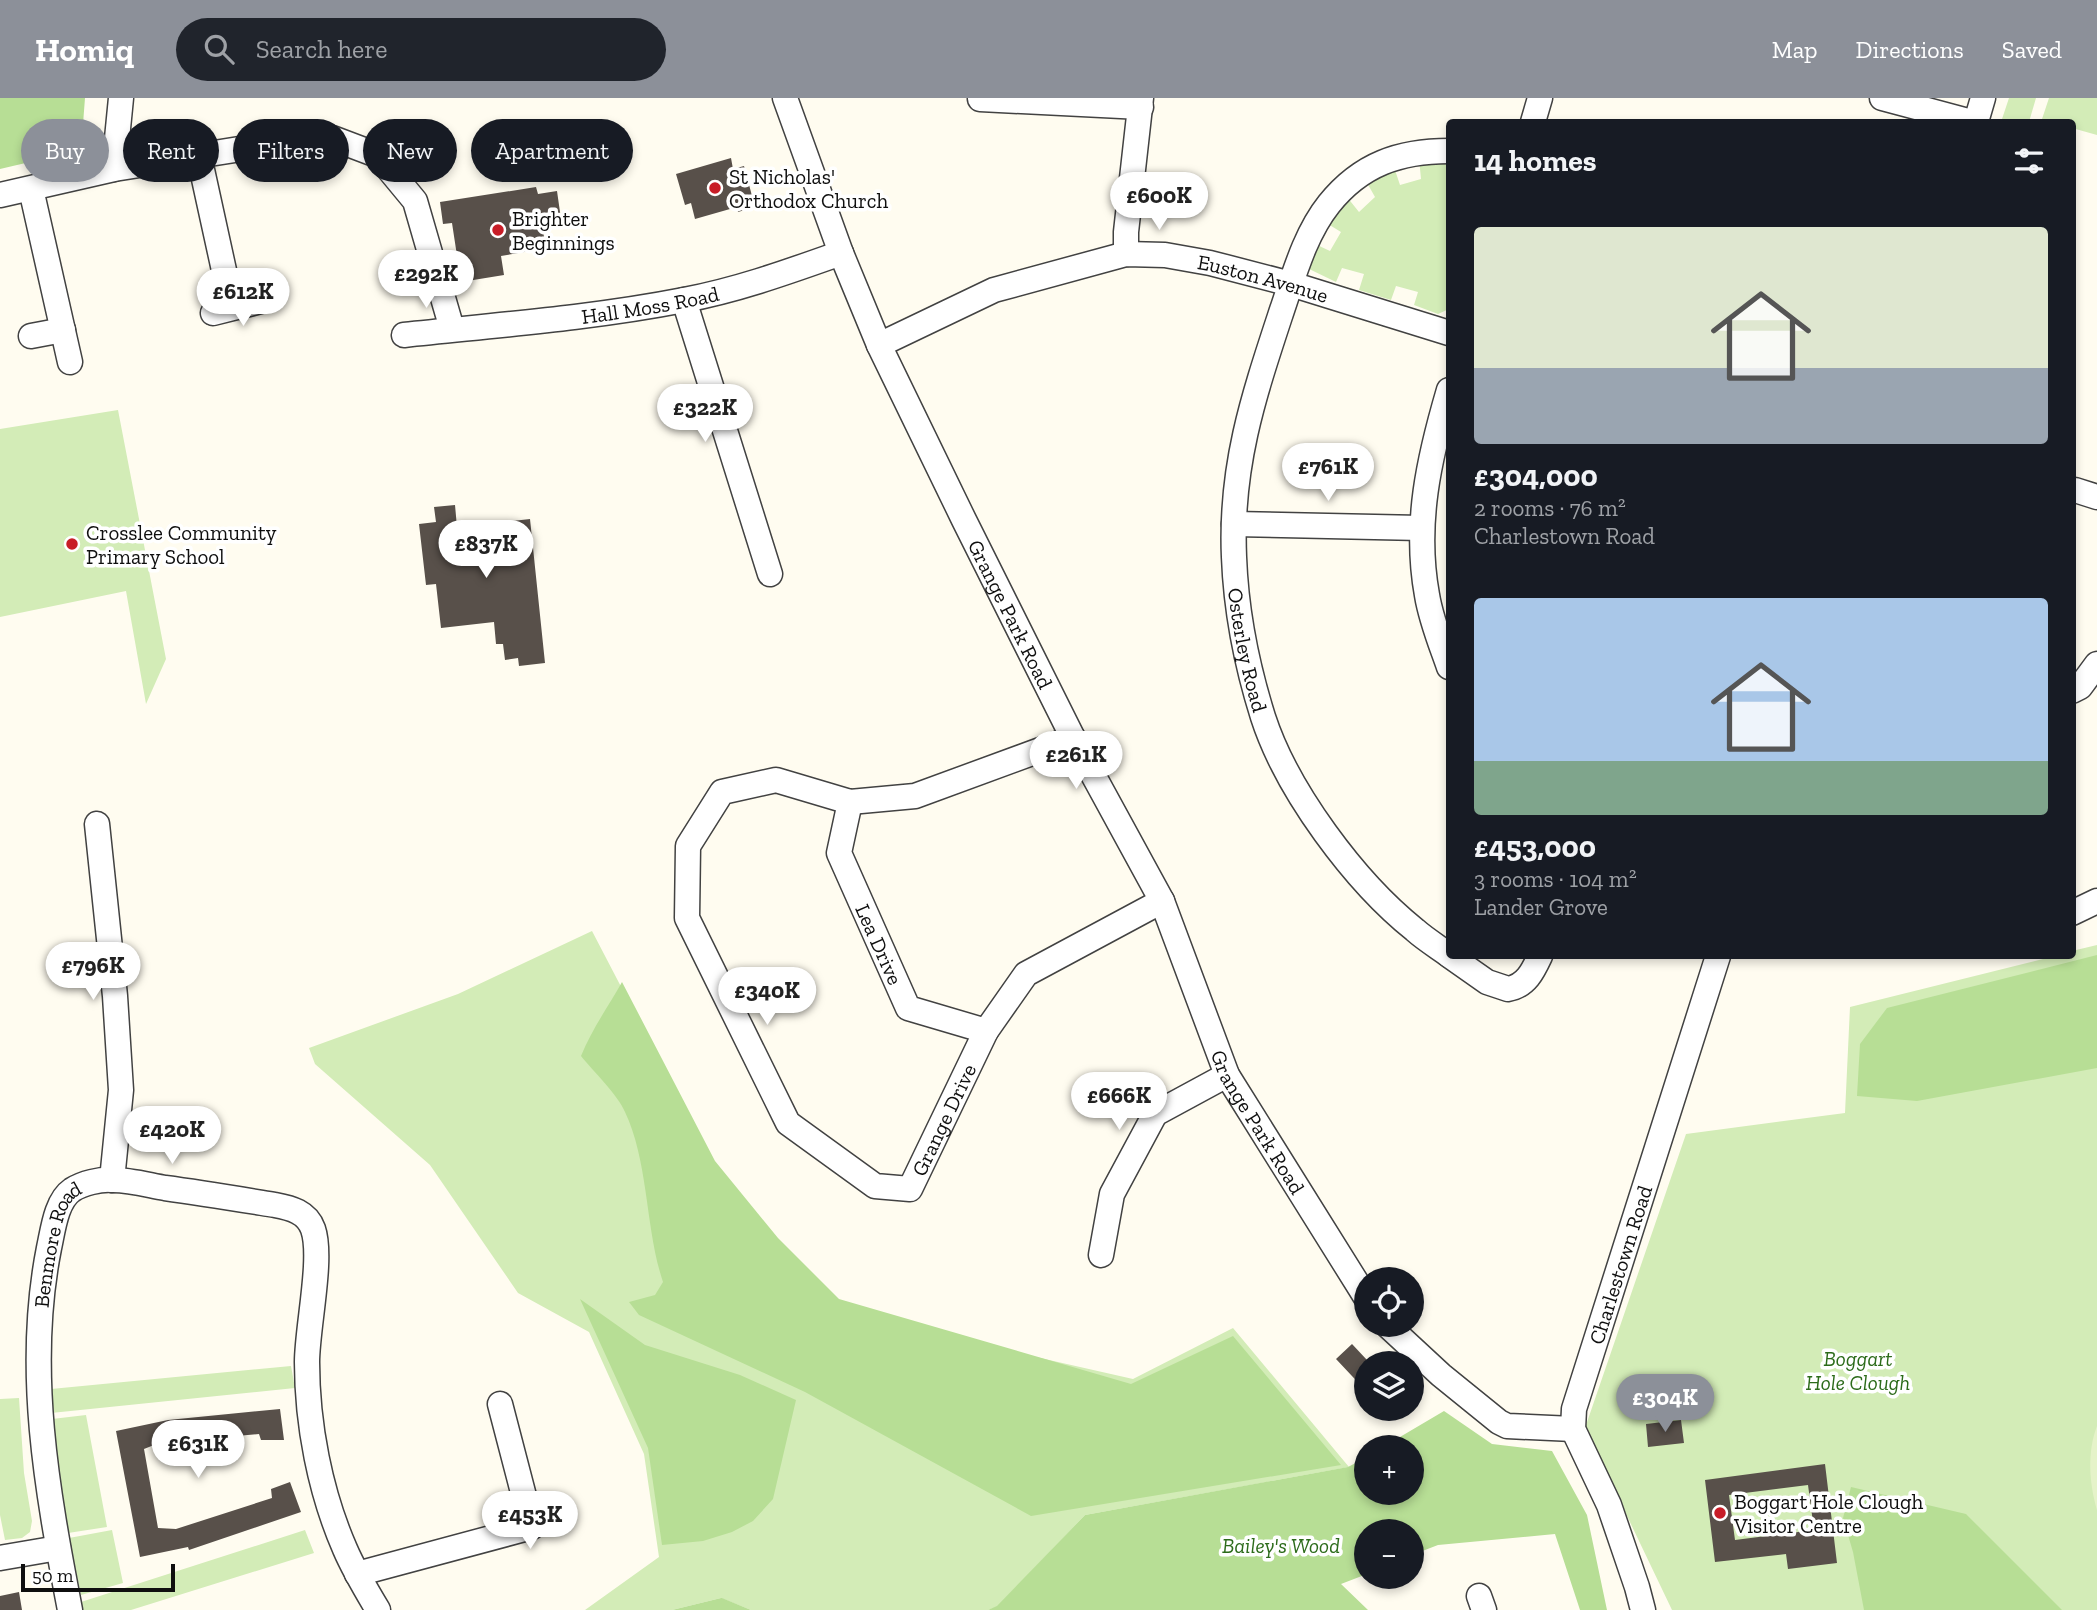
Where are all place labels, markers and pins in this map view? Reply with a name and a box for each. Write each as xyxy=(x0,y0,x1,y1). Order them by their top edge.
place label: St Nicholas' Orthodox Church xyxy=(729,164,889,213)
pin: £600K xyxy=(1110,172,1208,232)
marker: St Nicholas' Orthodox Church xyxy=(707,180,723,196)
place label: Brighter Beginnings xyxy=(512,206,615,255)
marker: Brighter Beginnings xyxy=(490,222,506,238)
pin: £292K xyxy=(377,250,475,310)
pin: £612K xyxy=(194,268,292,328)
pin: £322K xyxy=(656,384,754,444)
pin: £761K xyxy=(1279,444,1377,503)
place label: Crosslee Community Primary School xyxy=(86,520,277,569)
pin: £837K xyxy=(437,520,535,580)
marker: Crosslee Community Primary School xyxy=(64,536,80,552)
pin: £261K xyxy=(1027,732,1125,791)
pin: £796K xyxy=(44,942,142,1002)
pin: £340K xyxy=(718,968,816,1027)
pin: £666K xyxy=(1070,1072,1168,1132)
pin: £420K xyxy=(123,1107,221,1166)
pin: £304K xyxy=(1616,1374,1714,1434)
pin: £631K xyxy=(149,1420,247,1480)
place label: Boggart Hole Clough Visitor Centre xyxy=(1733,1489,1924,1538)
pin: £453K xyxy=(481,1492,579,1551)
marker: Boggart Hole Clough Visitor Centre xyxy=(1712,1505,1728,1521)

